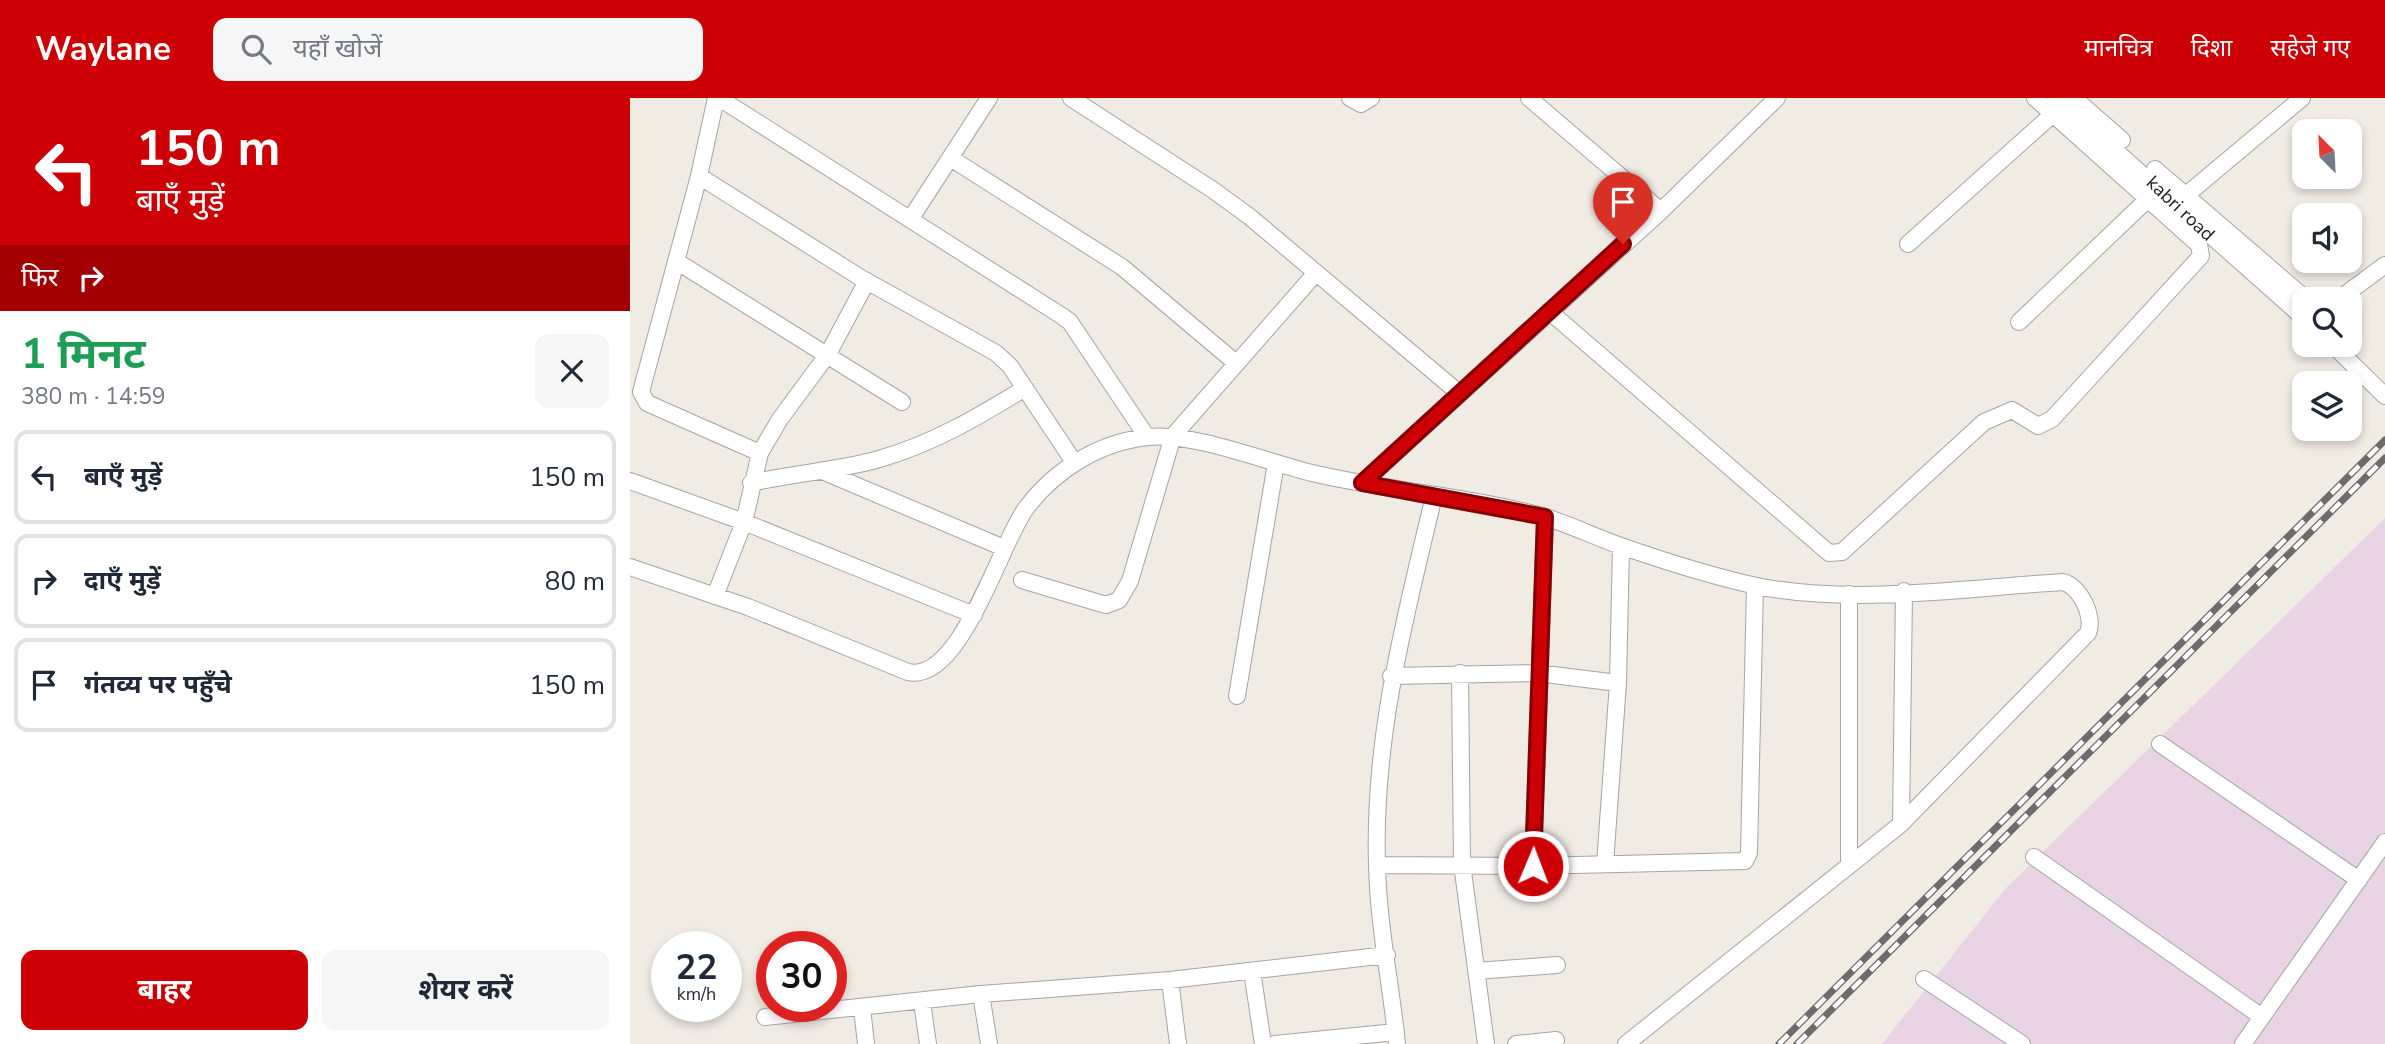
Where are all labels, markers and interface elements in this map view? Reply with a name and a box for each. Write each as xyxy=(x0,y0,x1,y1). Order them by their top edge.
search box xyxy=(213,18,703,81)
text: Waylane xyxy=(35,27,171,72)
icon: search xyxy=(237,30,275,68)
text: यहाँ खोजें xyxy=(293,31,382,66)
text: मानचित्र xyxy=(2084,32,2153,64)
text: दिशा xyxy=(2191,32,2232,64)
text: सहेजे गए xyxy=(2270,32,2350,64)
text: 150 m xyxy=(136,115,280,182)
north arrow xyxy=(2292,119,2362,189)
map controls xyxy=(2292,119,2362,441)
icon: left xyxy=(21,126,112,217)
street label: kabri road xyxy=(2140,170,2220,247)
pin xyxy=(1593,172,1653,244)
text: बाएँ मुड़ें xyxy=(136,179,225,222)
icon: arrive xyxy=(1604,183,1642,221)
button: sound xyxy=(2292,203,2362,273)
icon: right xyxy=(72,259,110,297)
text: फिर xyxy=(21,260,58,295)
button: search xyxy=(2292,287,2362,357)
text: 1 मिनट xyxy=(21,326,146,383)
button: close xyxy=(535,334,609,408)
button: layers xyxy=(2292,371,2362,441)
text: 380 m · 14:59 xyxy=(21,381,166,412)
icon: left xyxy=(25,458,63,496)
text: बाएँ मुड़ें xyxy=(84,459,162,494)
text: 150 m xyxy=(529,460,605,495)
icon: right xyxy=(25,562,63,600)
text: दाएँ मुड़ें xyxy=(84,563,161,598)
text: 80 m xyxy=(545,564,605,599)
icon: arrive xyxy=(25,666,63,704)
text: गंतव्य पर पहुँचे xyxy=(84,667,232,702)
text: 150 m xyxy=(529,668,605,703)
position arrow xyxy=(1496,829,1570,903)
speed limit sign: 30 xyxy=(756,931,847,1022)
text: 22 xyxy=(675,944,718,991)
button: बाहर xyxy=(21,950,308,1030)
button: शेयर करें xyxy=(322,950,609,1030)
text: km/h xyxy=(677,982,716,1006)

